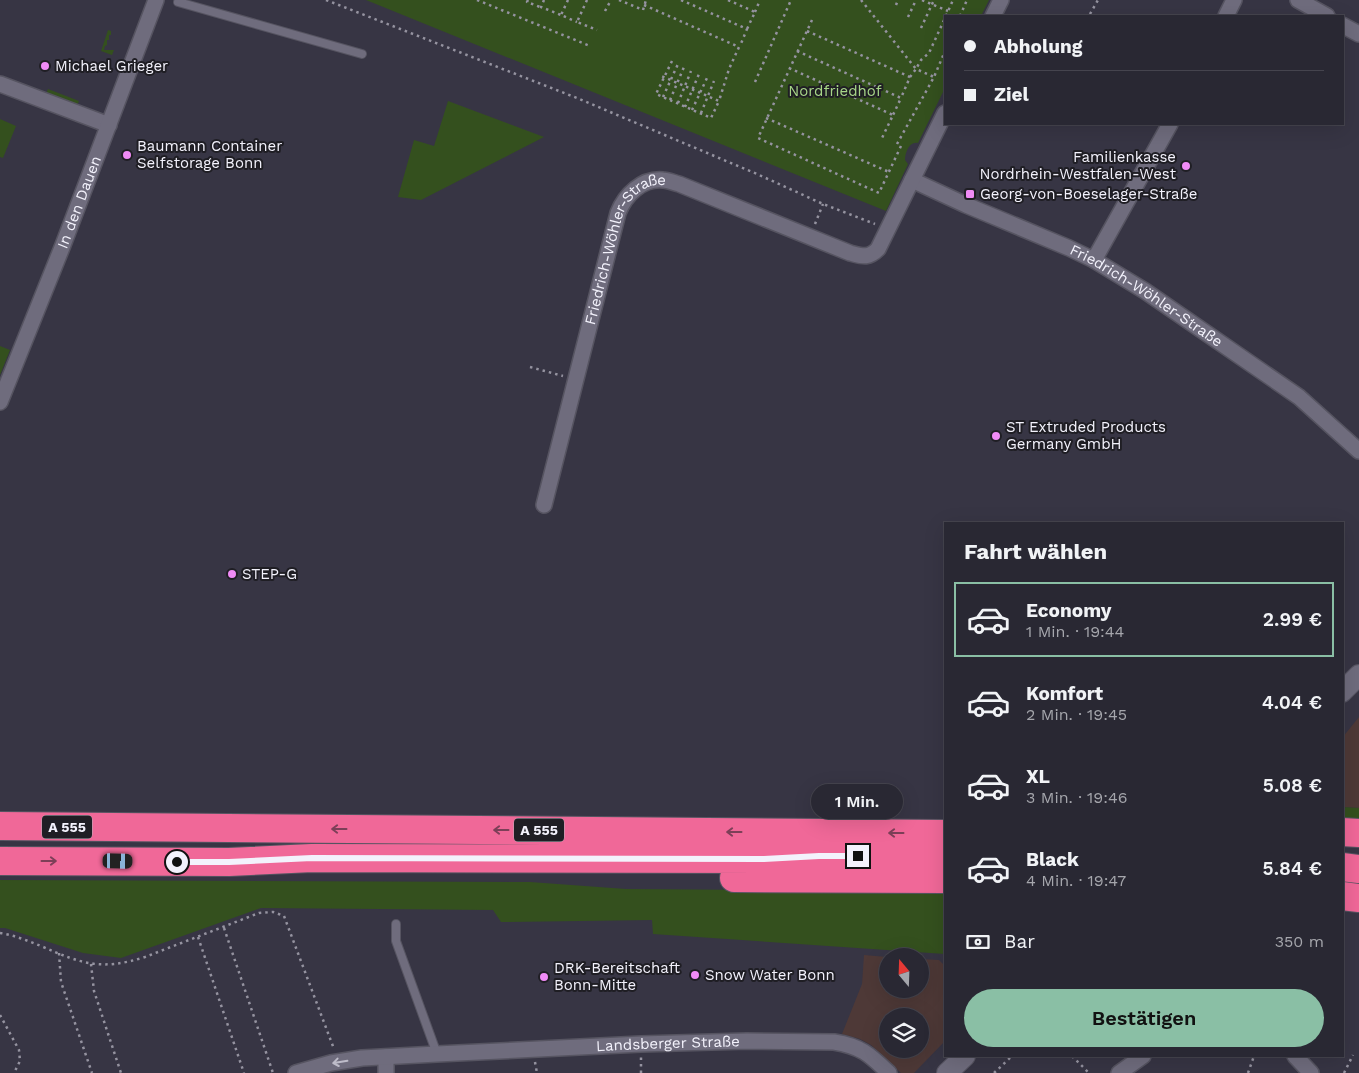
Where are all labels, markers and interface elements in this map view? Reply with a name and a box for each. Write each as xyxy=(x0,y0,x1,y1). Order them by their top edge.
text: Abholung xyxy=(994,35,1082,58)
place label: Michael Grieger xyxy=(55,57,168,75)
marker: Michael Grieger xyxy=(39,60,51,72)
park label: Nordfriedhof xyxy=(788,82,882,100)
text: Ziel xyxy=(994,83,1029,106)
place label: Baumann Container Selfstorage Bonn xyxy=(137,137,282,172)
place label: Familienkasse Nordrhein-Westfalen-West xyxy=(980,148,1177,183)
marker: Baumann Container Selfstorage Bonn xyxy=(121,149,133,161)
street label: In den Dauen xyxy=(53,153,105,251)
marker: Familienkasse Nordrhein-Westfalen-West xyxy=(1180,160,1192,172)
street label: Friedrich-Wöhler-Straße xyxy=(581,171,666,327)
place label: Georg-von-Boeselager-Straße xyxy=(980,185,1198,203)
marker: Georg-von-Boeselager-Straße xyxy=(964,188,976,200)
street label: Friedrich-Wöhler-Straße xyxy=(1067,241,1226,351)
place label: ST Extruded Products Germany GmbH xyxy=(1006,418,1166,453)
marker: ST Extruded Products Germany GmbH xyxy=(990,430,1002,442)
text: Fahrt wählen xyxy=(964,539,1107,564)
place label: STEP-G xyxy=(242,565,297,583)
marker: STEP-G xyxy=(226,568,238,580)
icon: car xyxy=(966,597,1011,642)
text: Economy xyxy=(1026,599,1111,622)
text: 2.99 € xyxy=(1263,608,1322,631)
text: 1 Min. · 19:44 xyxy=(1026,622,1124,641)
icon: car xyxy=(966,680,1011,725)
text: Komfort xyxy=(1026,682,1103,705)
text: 4.04 € xyxy=(1262,691,1322,714)
text: 2 Min. · 19:45 xyxy=(1026,705,1127,724)
icon: car xyxy=(966,763,1011,808)
text: XL xyxy=(1026,765,1050,788)
text: 5.08 € xyxy=(1263,774,1322,797)
callout: 1 Min. xyxy=(812,784,904,818)
text: 3 Min. · 19:46 xyxy=(1026,788,1127,807)
text: 1 Min. xyxy=(835,792,879,811)
road number: A 555 xyxy=(42,816,92,839)
road number: A 555 xyxy=(514,818,564,842)
one-way arrow xyxy=(331,824,348,834)
one-way arrow xyxy=(494,825,510,835)
one-way arrow xyxy=(726,827,742,837)
one-way arrow xyxy=(889,828,905,838)
route end xyxy=(847,845,869,867)
icon: car xyxy=(966,846,1011,891)
text: Black xyxy=(1026,848,1079,871)
route start xyxy=(166,851,188,873)
car xyxy=(102,853,133,869)
one-way arrow xyxy=(40,856,56,866)
text: 5.84 € xyxy=(1263,857,1322,880)
text: 4 Min. · 19:47 xyxy=(1026,871,1126,890)
icon: cash xyxy=(964,928,992,956)
text: Bar xyxy=(1004,930,1035,953)
text: 350 m xyxy=(1275,932,1324,951)
north arrow xyxy=(879,948,929,998)
map controls xyxy=(879,948,929,1058)
place label: DRK-Bereitschaft Bonn-Mitte xyxy=(554,959,681,994)
place label: Snow Water Bonn xyxy=(705,966,835,984)
marker: Snow Water Bonn xyxy=(689,969,701,981)
marker: DRK-Bereitschaft Bonn-Mitte xyxy=(538,971,550,983)
button: Bestätigen xyxy=(964,989,1324,1047)
button: layers xyxy=(879,1008,929,1058)
street label: Landsberger Straße xyxy=(596,1032,740,1055)
one-way arrow xyxy=(333,1057,349,1067)

